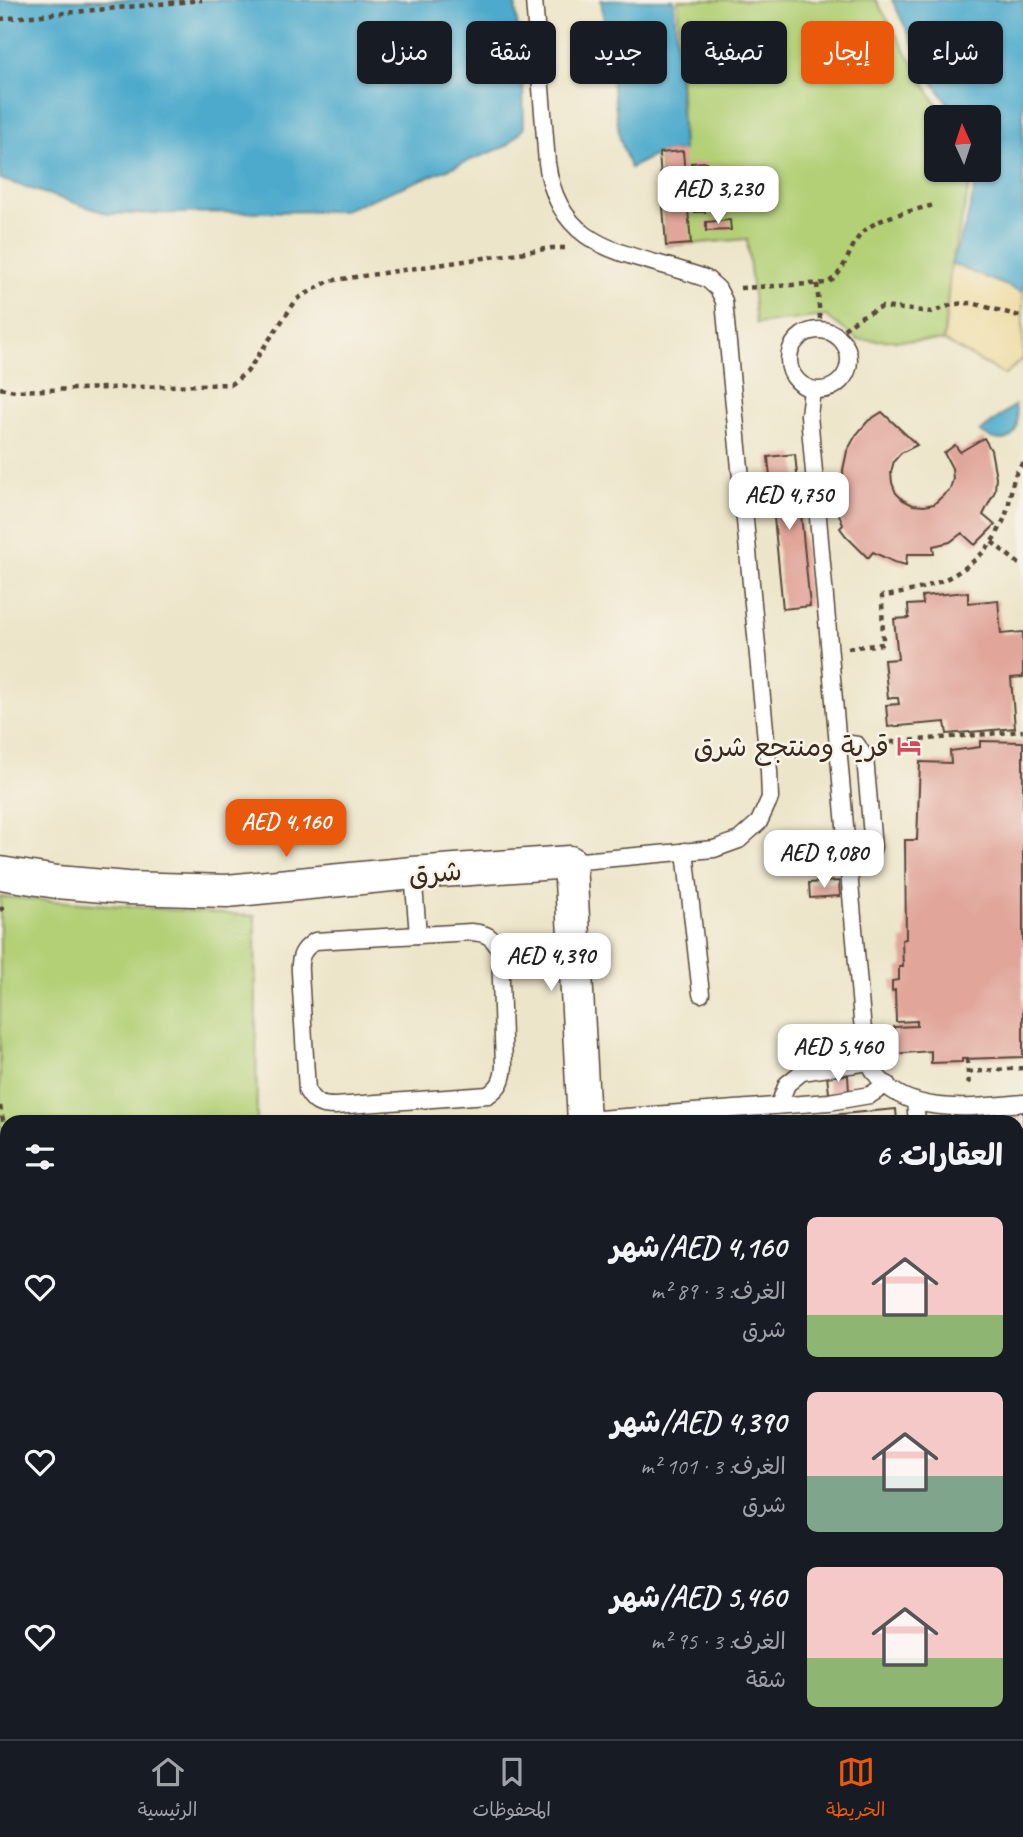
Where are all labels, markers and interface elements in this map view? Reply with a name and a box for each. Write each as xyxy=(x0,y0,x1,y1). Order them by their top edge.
chip: منزل xyxy=(357,21,452,84)
chip: شقة xyxy=(466,21,556,84)
chip: جديد xyxy=(570,21,667,84)
chip: تصفية xyxy=(681,21,787,84)
chip: إيجار xyxy=(801,21,894,84)
chip: شراء xyxy=(908,21,1003,84)
north arrow xyxy=(924,105,1001,182)
map controls xyxy=(924,105,1001,182)
pin: AED 3,230 xyxy=(638,166,798,226)
text: AED 3,230 xyxy=(674,174,762,203)
pin: AED 4,750 xyxy=(709,472,869,532)
text: AED 4,750 xyxy=(745,480,833,509)
place label: قرية ومنتجع شرق xyxy=(693,729,889,766)
hotel icon: قرية ومنتجع شرق xyxy=(895,732,923,760)
pin: AED 4,160 xyxy=(206,800,366,859)
text: AED 4,160 xyxy=(241,807,331,836)
pin: AED 9,080 xyxy=(744,830,904,890)
text: AED 9,080 xyxy=(780,838,868,867)
street label: شرق xyxy=(407,853,463,892)
pin: AED 4,390 xyxy=(471,934,631,993)
text: AED 4,390 xyxy=(507,941,595,970)
pin: AED 5,460 xyxy=(758,1024,918,1084)
text: AED 5,460 xyxy=(794,1032,882,1061)
text: العقارات: 6 xyxy=(875,1136,1003,1174)
icon: filters xyxy=(21,1138,59,1176)
text: AED 4,160/شهر xyxy=(610,1228,786,1266)
icon: home xyxy=(863,1245,947,1329)
icon: heart xyxy=(21,1268,59,1306)
text: الغرف: 3 · 89 m² xyxy=(651,1277,786,1306)
text: شرق xyxy=(742,1315,786,1344)
text: AED 4,390/شهر xyxy=(611,1403,786,1441)
icon: home xyxy=(863,1420,947,1504)
icon: heart xyxy=(21,1443,59,1481)
text: الغرف: 3 · 101 m² xyxy=(640,1452,786,1481)
text: شرق xyxy=(742,1490,786,1519)
text: AED 5,460/شهر xyxy=(610,1578,786,1616)
icon: home xyxy=(863,1595,947,1679)
icon: heart xyxy=(21,1618,59,1656)
text: الغرف: 3 · 95 m² xyxy=(651,1627,786,1656)
text: شقة xyxy=(746,1665,786,1694)
tab: الرئيسية xyxy=(138,1753,197,1826)
tab: المحفوظات xyxy=(473,1753,551,1826)
tab: الخريطة xyxy=(826,1753,885,1826)

